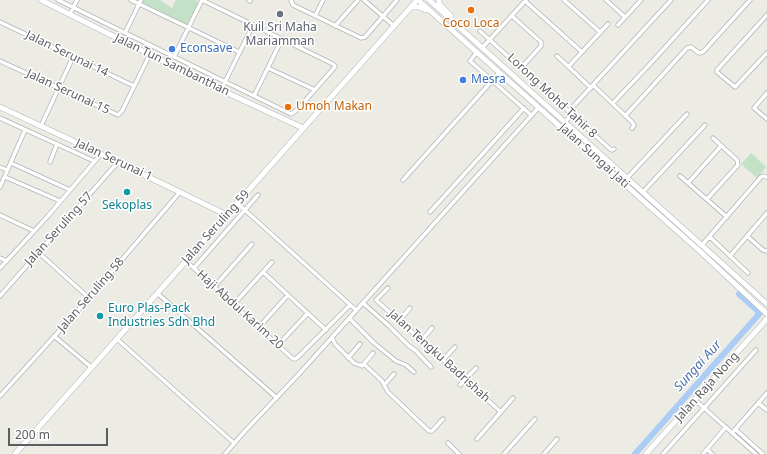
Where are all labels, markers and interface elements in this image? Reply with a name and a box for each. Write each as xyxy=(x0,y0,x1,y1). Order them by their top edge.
marker: Coco Loca xyxy=(466,5,476,15)
marker: Kuil Sri Maha Mariamman xyxy=(275,9,285,19)
place label: Coco Loca xyxy=(442,17,500,31)
place label: Kuil Sri Maha Mariamman xyxy=(243,21,317,49)
street label: Jalan Serunai 14 xyxy=(23,28,111,80)
street label: Jalan Tun Sambanthan xyxy=(112,31,232,99)
place label: Econsave xyxy=(180,42,232,56)
marker: Econsave xyxy=(167,44,177,54)
street label: Lorong Mohd Tahir 8 xyxy=(504,51,600,141)
street label: Jalan Serunai 15 xyxy=(24,66,112,118)
place label: Mesra xyxy=(471,73,506,87)
marker: Mesra xyxy=(458,75,468,85)
place label: Umoh Makan xyxy=(296,100,372,114)
marker: Umoh Makan xyxy=(283,102,293,112)
street label: Jalan Sungai Jati xyxy=(556,121,632,191)
street label: Jalan Serunai 1 xyxy=(73,136,155,184)
marker: Sekoplas xyxy=(122,187,132,197)
street label: Jalan Seruling 59 xyxy=(179,187,253,267)
street label: Jalan Seruling 57 xyxy=(22,189,96,269)
place label: Sekoplas xyxy=(102,199,152,213)
street label: Jalan Seruling 58 xyxy=(55,255,127,335)
street label: Haji Abdul Karim 20 xyxy=(194,267,286,353)
place label: Euro Plas-Pack Industries Sdn Bhd xyxy=(108,302,215,330)
street label: Jalan Tengku Badrishah xyxy=(385,306,493,406)
marker: Euro Plas-Pack Industries Sdn Bhd xyxy=(95,311,105,321)
water label: Sungai Aur xyxy=(671,337,725,395)
street label: Jalan Raja Nong xyxy=(672,349,742,425)
scale bar xyxy=(10,420,110,446)
text: 200 m xyxy=(15,426,50,443)

